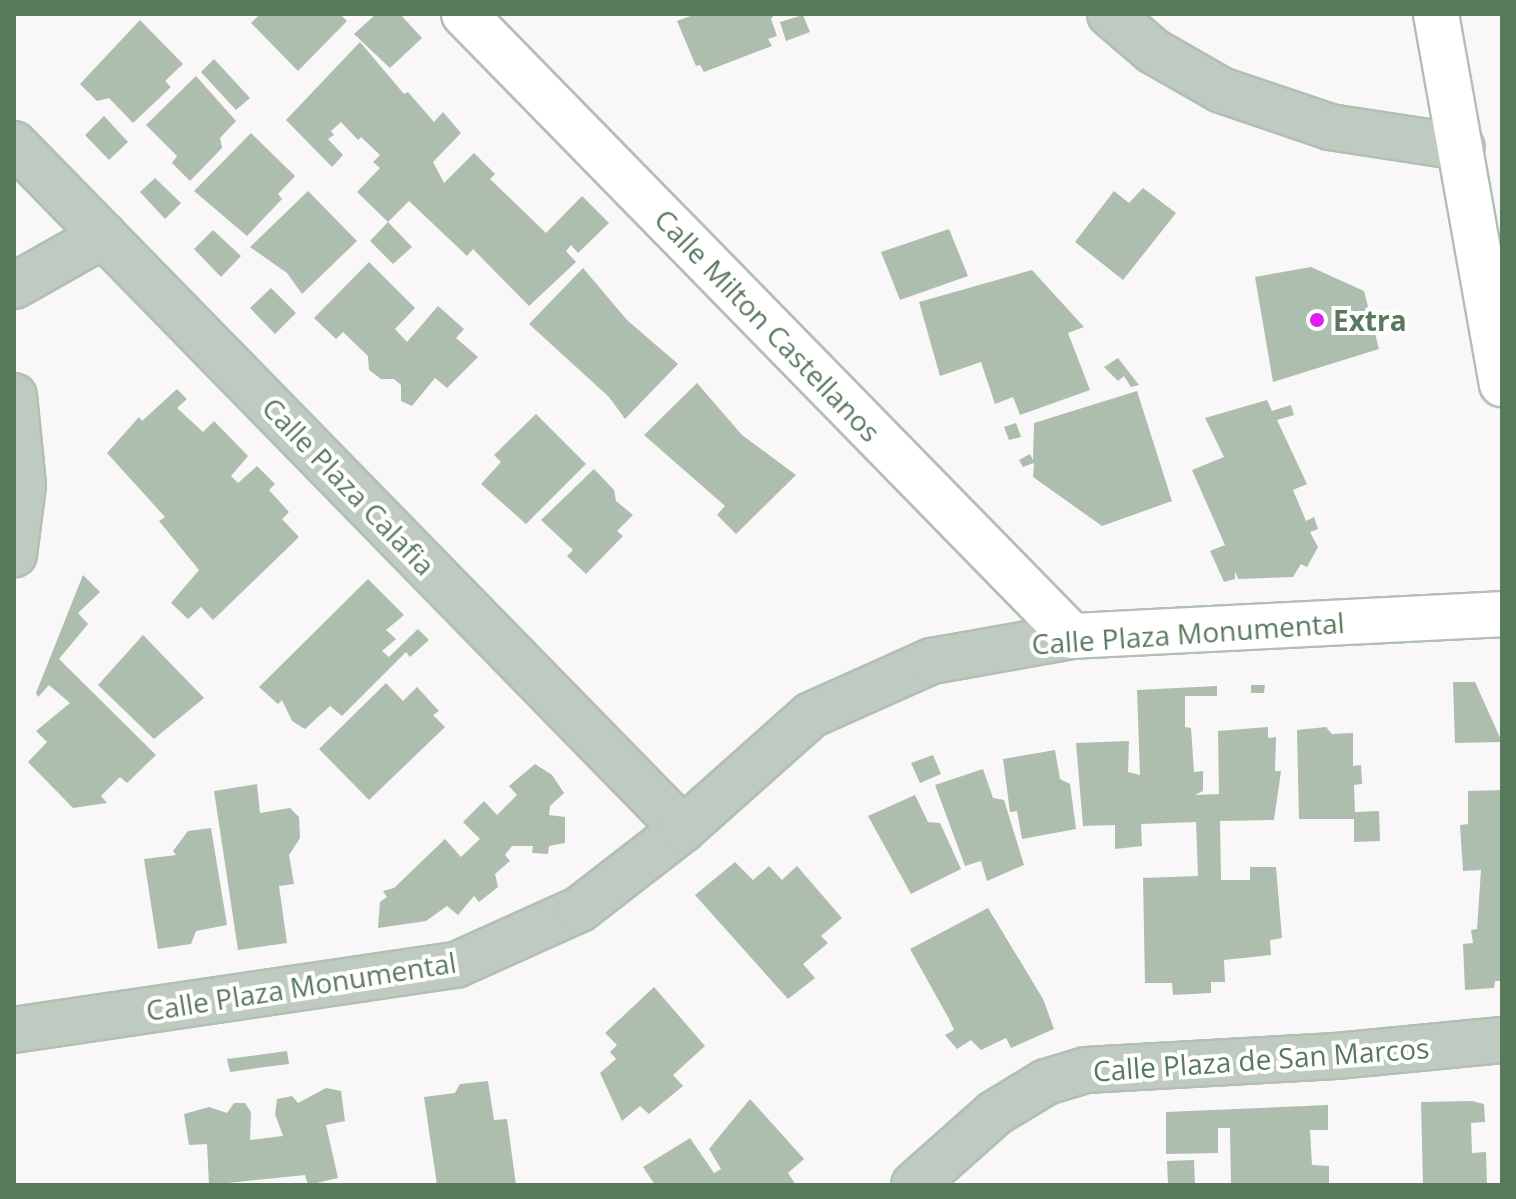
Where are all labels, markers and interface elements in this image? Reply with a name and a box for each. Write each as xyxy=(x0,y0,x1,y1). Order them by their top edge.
street label: Calle Milton Castellanos xyxy=(648,202,888,448)
place label: Extra xyxy=(1333,303,1407,337)
marker: Extra xyxy=(1308,311,1326,329)
street label: Calle Plaza Calafia xyxy=(256,390,442,582)
street label: Calle Plaza Monumental xyxy=(1030,605,1346,661)
street label: Calle Plaza Monumental xyxy=(144,945,458,1027)
street label: Calle Plaza de San Marcos xyxy=(1092,1030,1430,1088)

